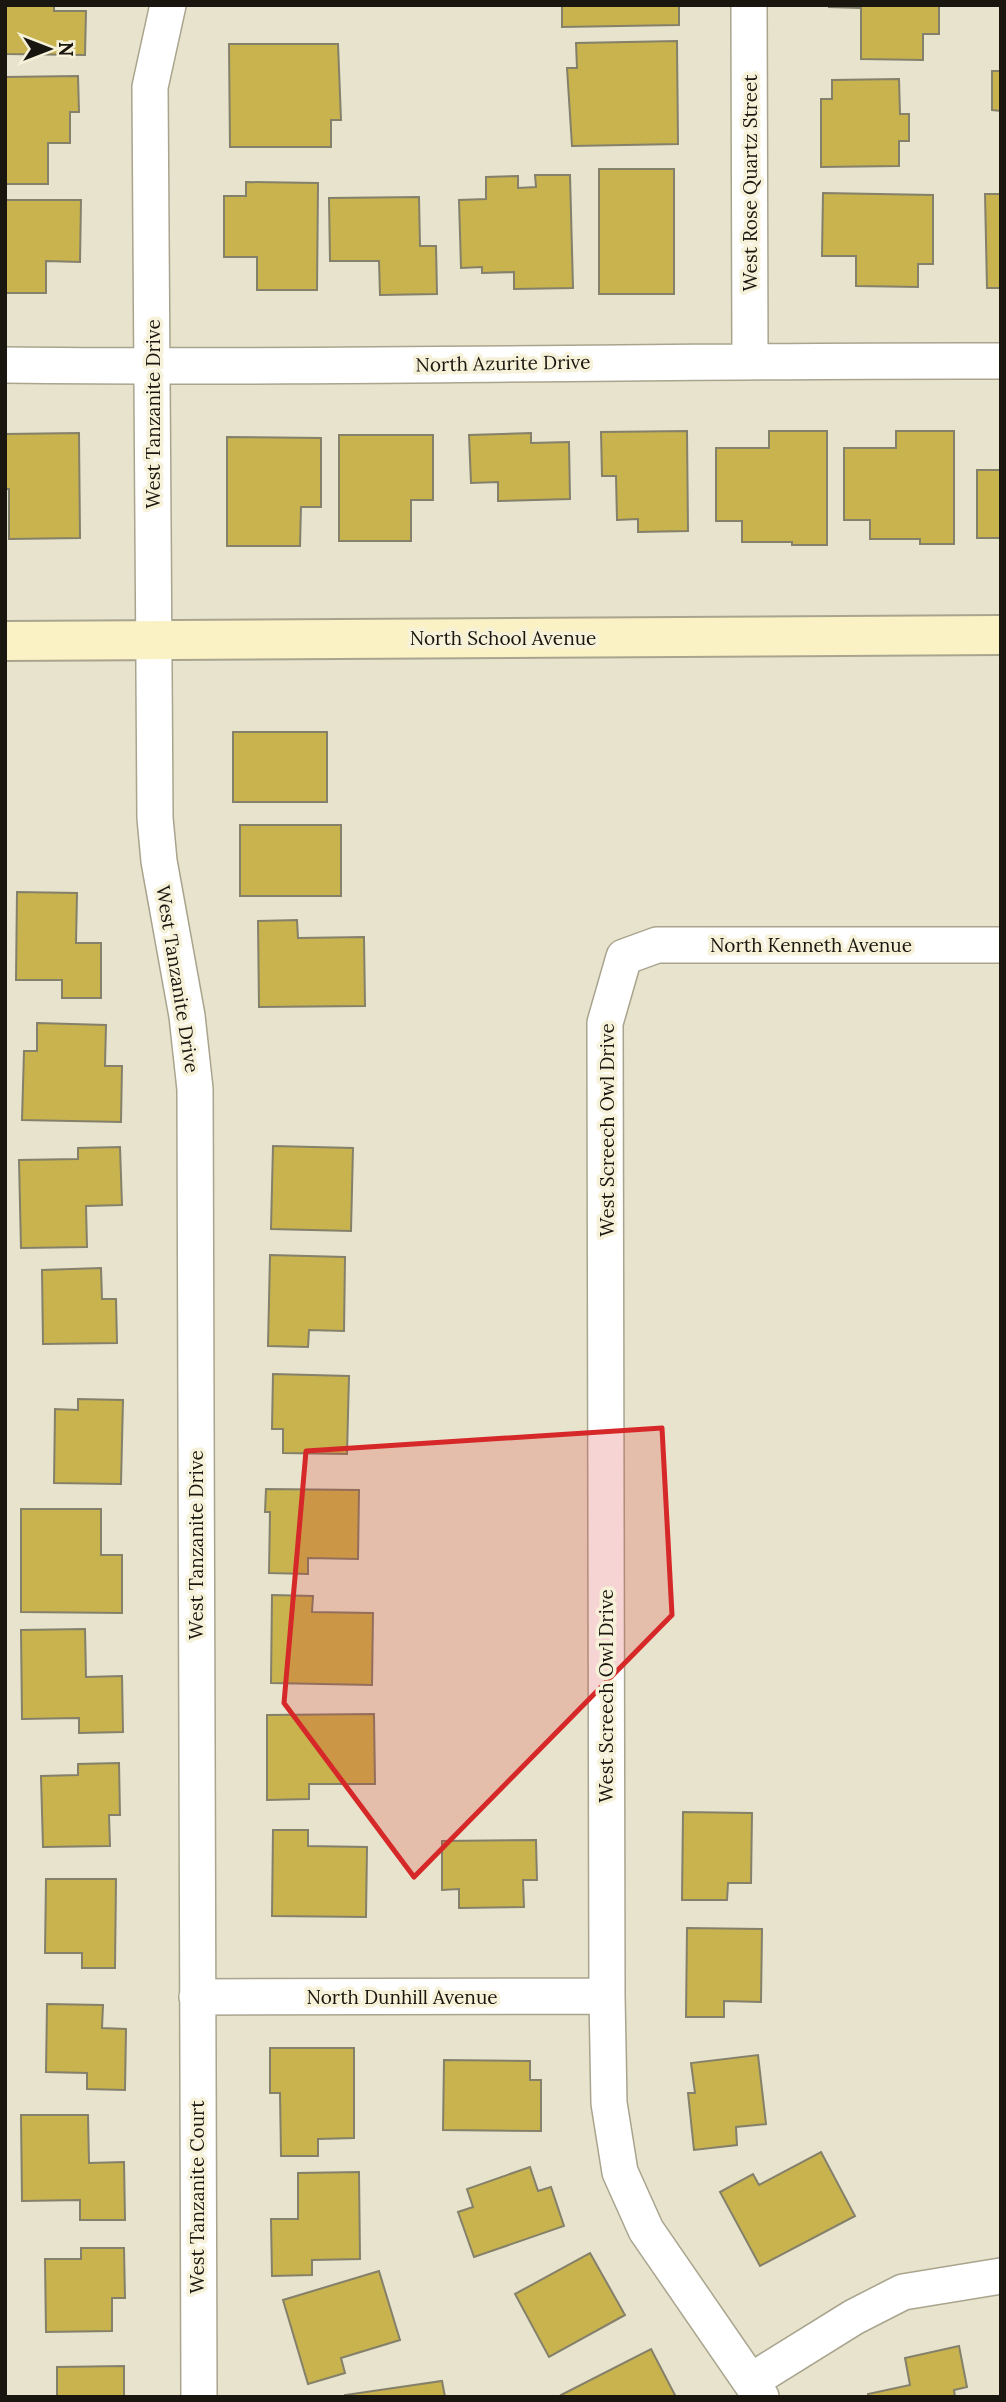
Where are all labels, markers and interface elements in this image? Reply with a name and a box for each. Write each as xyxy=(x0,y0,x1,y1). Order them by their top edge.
north arrow xyxy=(14,14,84,84)
text: N xyxy=(54,42,78,57)
street label: West Rose Quartz Street xyxy=(738,74,762,292)
street label: West Tanzanite Drive xyxy=(141,319,165,509)
street label: North Azurite Drive xyxy=(415,349,591,377)
street label: North School Avenue xyxy=(410,626,596,650)
street label: West Tanzanite Drive xyxy=(151,884,205,1074)
street label: North Kenneth Avenue xyxy=(710,933,912,957)
street label: West Screech Owl Drive xyxy=(595,1023,619,1237)
street label: West Tanzanite Drive xyxy=(184,1450,208,1640)
street label: West Screech Owl Drive xyxy=(594,1589,618,1803)
street label: North Dunhill Avenue xyxy=(306,1985,498,2009)
street label: West Tanzanite Court xyxy=(185,2100,209,2294)

